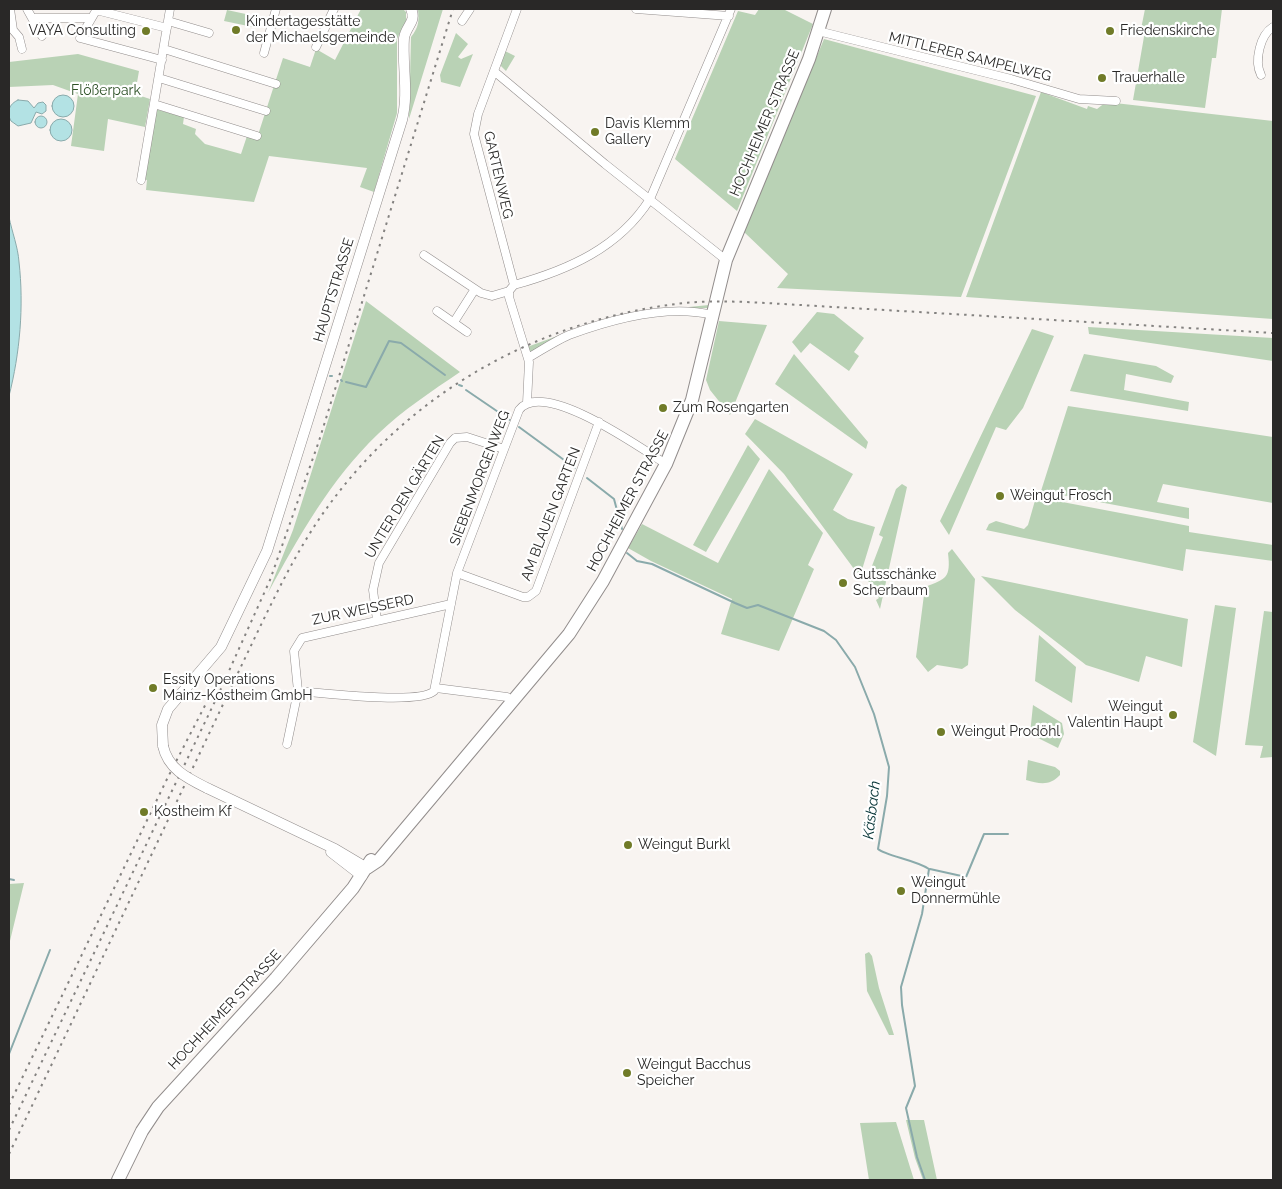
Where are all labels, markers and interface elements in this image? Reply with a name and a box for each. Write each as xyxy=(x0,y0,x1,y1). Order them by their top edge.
place label: Kindertagesstätte der Michaelsgemeinde xyxy=(246,14,395,46)
place label: VAYA Consulting xyxy=(28,23,136,39)
place label: Friedenskirche xyxy=(1120,23,1215,39)
marker: Kindertagesstätte der Michaelsgemeinde xyxy=(230,24,242,36)
marker: VAYA Consulting xyxy=(140,25,152,37)
marker: Friedenskirche xyxy=(1104,25,1116,37)
street label: MITTLERER SAMPELWEG xyxy=(887,29,1053,85)
street label: HOCHHEIMER STRASSE xyxy=(726,47,804,199)
place label: Trauerhalle xyxy=(1112,70,1185,86)
marker: Trauerhalle xyxy=(1096,72,1108,84)
park label: Flößerpark xyxy=(71,83,141,99)
place label: Davis Klemm Gallery xyxy=(605,116,690,148)
marker: Davis Klemm Gallery xyxy=(589,126,601,138)
street label: GARTENWEG xyxy=(480,130,516,220)
street label: HAUPTSTRASSE xyxy=(310,236,358,344)
place label: Zum Rosengarten xyxy=(673,400,789,416)
marker: Zum Rosengarten xyxy=(657,402,669,414)
street label: SIEBENMORGENWEG xyxy=(446,408,514,548)
street label: HOCHHEIMER STRASSE xyxy=(584,427,672,575)
street label: UNTER DEN GÄRTEN xyxy=(362,432,448,562)
street label: AM BLAUEN GARTEN xyxy=(518,445,584,583)
place label: Weingut Frosch xyxy=(1010,488,1112,504)
marker: Weingut Frosch xyxy=(994,490,1006,502)
place label: Gutsschänke Scherbaum xyxy=(853,567,936,600)
marker: Gutsschänke Scherbaum xyxy=(837,577,849,589)
street label: ZUR WEISSERD xyxy=(311,591,415,629)
place label: Essity Operations Mainz-Kostheim GmbH xyxy=(163,672,313,704)
marker: Essity Operations Mainz-Kostheim GmbH xyxy=(147,682,159,694)
place label: Weingut Valentin Haupt xyxy=(1068,699,1163,732)
marker: Weingut Valentin Haupt xyxy=(1167,709,1179,721)
place label: Weingut Prodöhl xyxy=(951,724,1060,740)
marker: Weingut Prodöhl xyxy=(935,726,947,738)
water label: Käsbach xyxy=(859,780,885,840)
place label: Kostheim Kf xyxy=(154,804,232,820)
marker: Kostheim Kf xyxy=(138,806,150,818)
place label: Weingut Burkl xyxy=(638,837,730,853)
marker: Weingut Burkl xyxy=(622,839,634,851)
place label: Weingut Donnermühle xyxy=(911,875,1000,908)
marker: Weingut Donnermühle xyxy=(895,885,907,897)
street label: HOCHHEIMER STRASSE xyxy=(165,947,285,1073)
place label: Weingut Bacchus Speicher xyxy=(637,1057,751,1090)
marker: Weingut Bacchus Speicher xyxy=(621,1067,633,1079)

